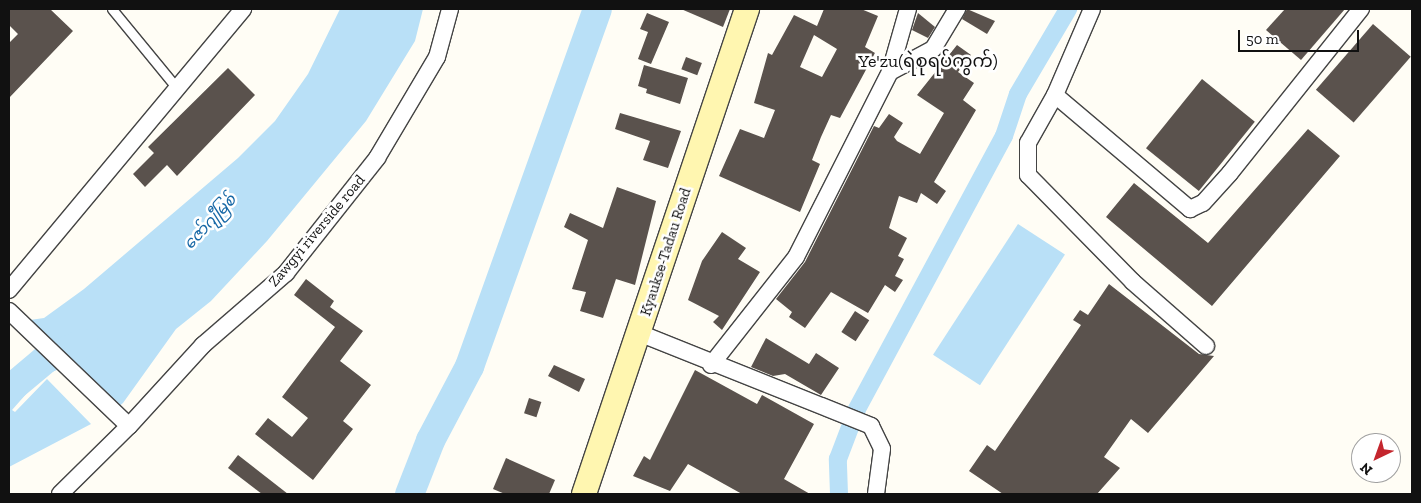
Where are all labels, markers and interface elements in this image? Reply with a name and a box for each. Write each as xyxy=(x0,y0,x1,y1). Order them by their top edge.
scale bar xyxy=(1241,20,1362,52)
text: 50 m xyxy=(1246,30,1279,48)
district label: Ye'zu(ရဲစုရပ်ကွက်) xyxy=(858,50,998,72)
street label: Zawgyi riverside road xyxy=(265,171,369,291)
street label: Kyaukse-Tadau Road xyxy=(637,186,695,318)
water label: ဇော်ဂျီမြစ် xyxy=(180,191,240,253)
north arrow xyxy=(1351,433,1401,483)
text: N xyxy=(1357,459,1376,479)

